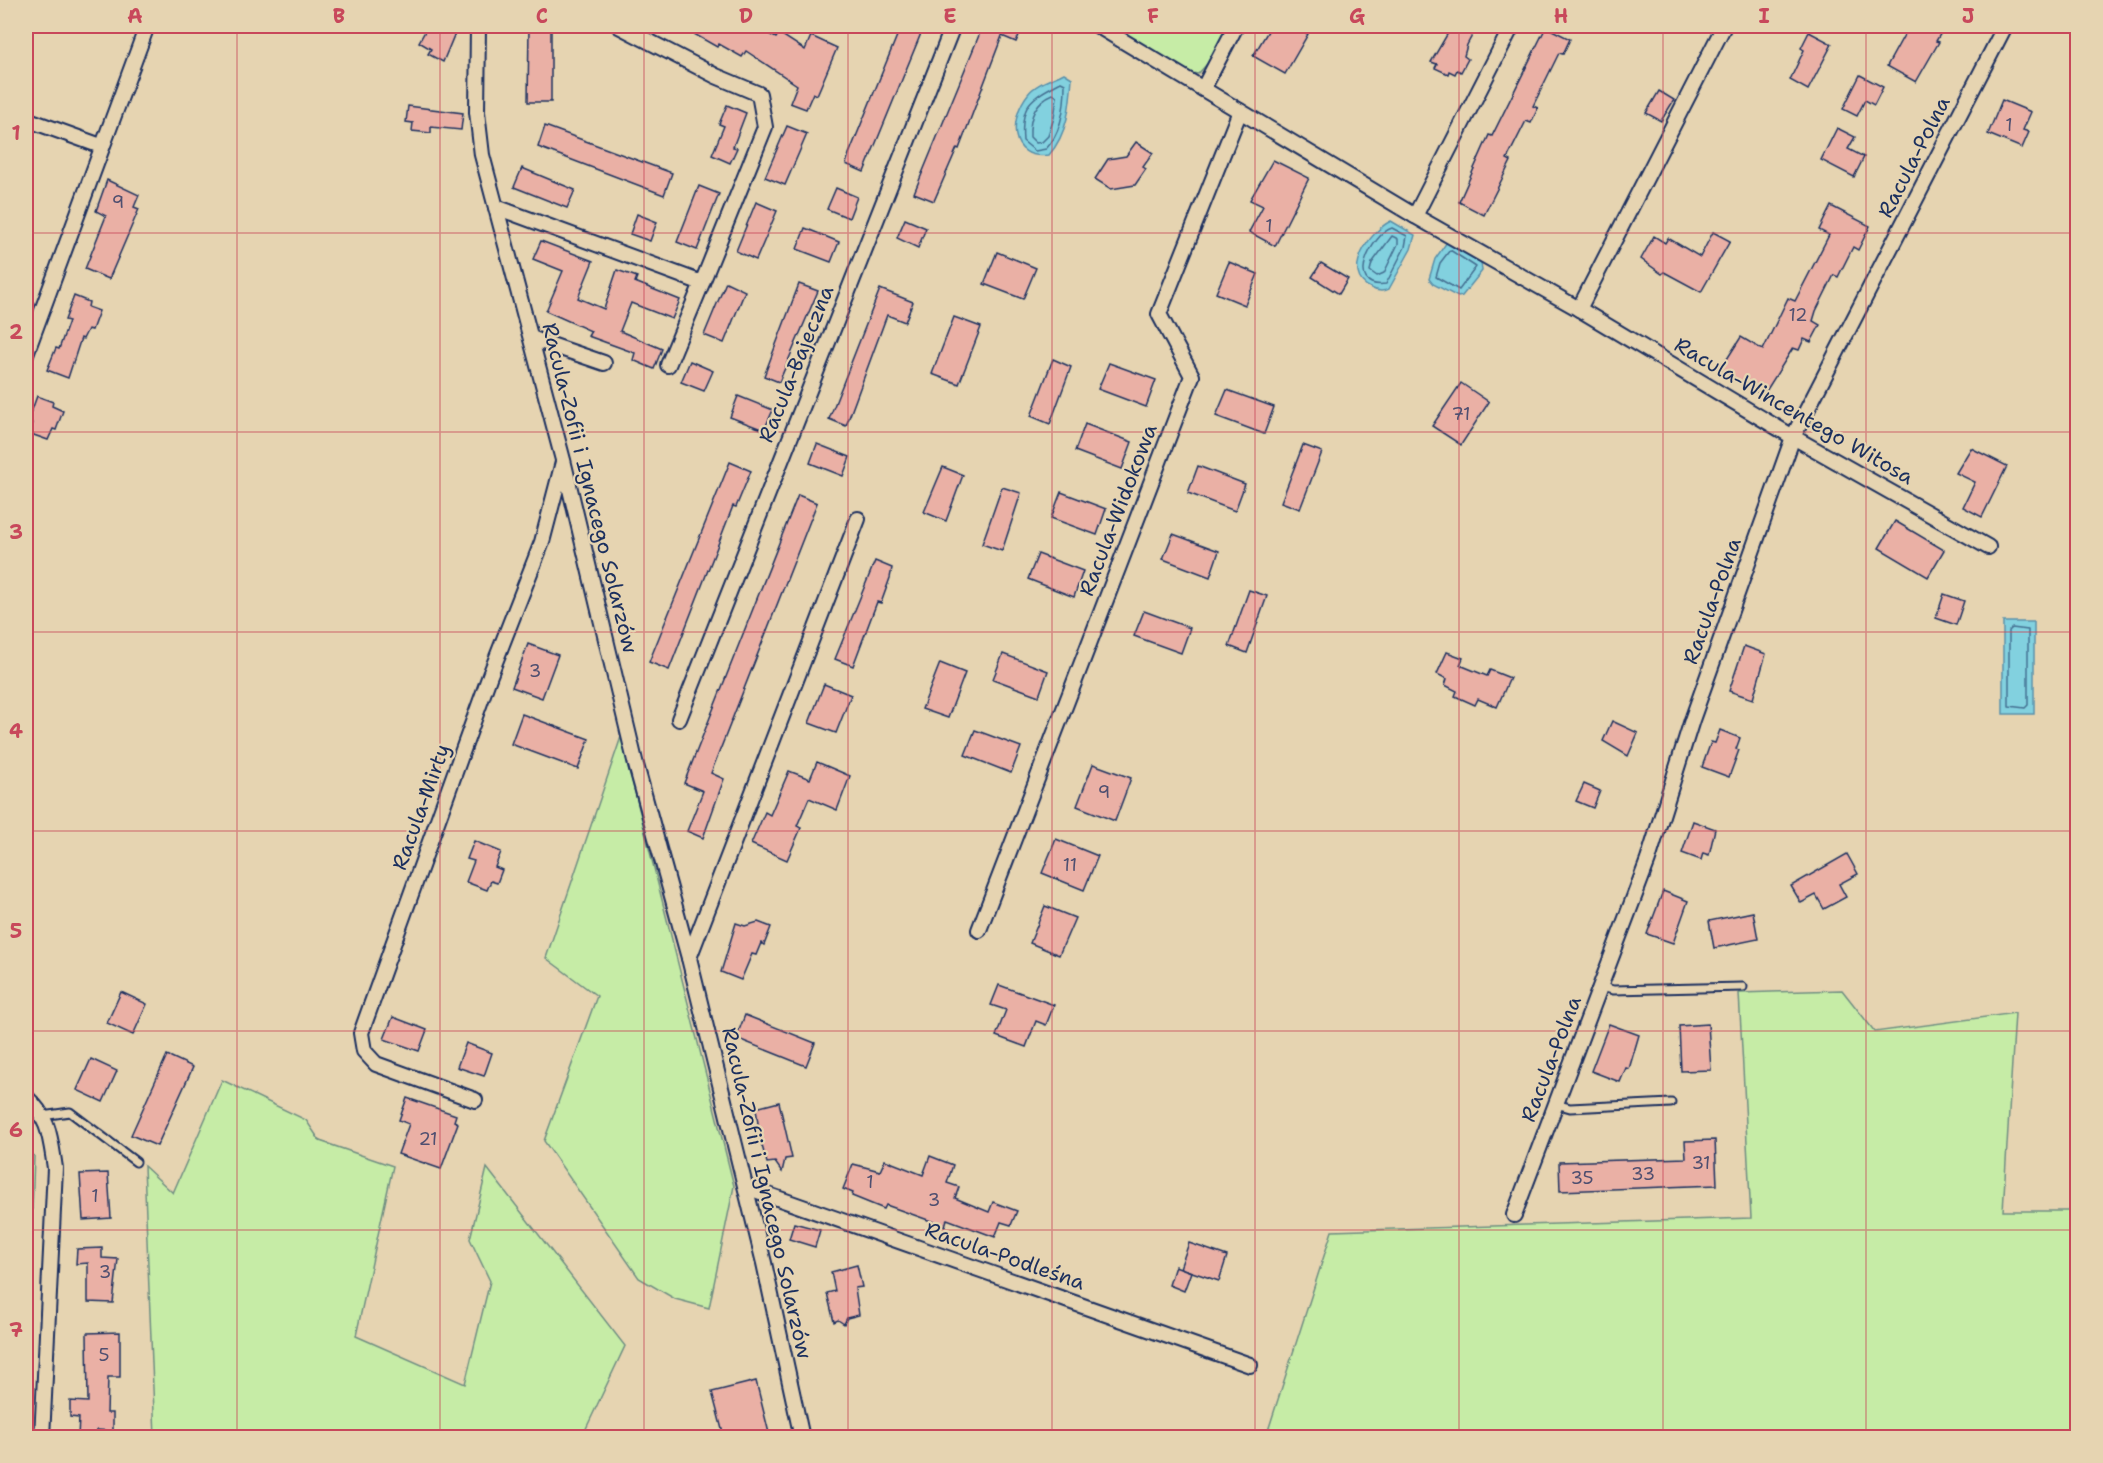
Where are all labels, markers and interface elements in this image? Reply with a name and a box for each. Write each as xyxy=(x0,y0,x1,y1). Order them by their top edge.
text: A xyxy=(127,3,143,29)
text: B xyxy=(333,3,345,29)
text: C xyxy=(536,3,548,29)
text: D xyxy=(739,3,753,29)
text: E xyxy=(943,3,957,29)
text: F xyxy=(1147,3,1159,29)
text: G xyxy=(1349,3,1365,29)
text: H xyxy=(1554,3,1568,29)
text: I xyxy=(1758,3,1770,29)
text: J xyxy=(1962,3,1975,29)
street label: Racula-Polna xyxy=(1871,91,1957,223)
house number: 1 xyxy=(2005,113,2013,137)
text: 1 xyxy=(11,120,21,146)
house number: 9 xyxy=(112,190,124,214)
house number: 1 xyxy=(1265,214,1273,238)
street label: Racula-Bajeczna xyxy=(752,281,840,447)
house number: 12 xyxy=(1788,303,1808,327)
text: 2 xyxy=(9,319,23,345)
street label: Racula-Zofii i Ignacego Solarzów xyxy=(535,320,645,656)
street label: Racula-Wincentego Witosa xyxy=(1669,331,1919,491)
house number: 71 xyxy=(1451,402,1471,426)
street label: Racula-Widokowa xyxy=(1072,420,1164,600)
text: 3 xyxy=(9,519,23,545)
street label: Racula-Polna xyxy=(1676,534,1748,668)
house number: 3 xyxy=(529,659,541,683)
text: 4 xyxy=(9,718,23,744)
street label: Racula-Mirty xyxy=(385,740,457,874)
house number: 9 xyxy=(1098,780,1110,804)
house number: 11 xyxy=(1063,853,1077,877)
text: 5 xyxy=(10,918,22,944)
street label: Racula-Polna xyxy=(1514,992,1588,1126)
street label: Racula-Zofii i Ignacego Solarzów xyxy=(715,1024,819,1362)
text: 6 xyxy=(9,1117,23,1143)
house number: 21 xyxy=(418,1127,438,1151)
house number: 31 xyxy=(1691,1151,1711,1175)
house number: 33 xyxy=(1631,1162,1655,1186)
house number: 35 xyxy=(1570,1166,1594,1190)
house number: 1 xyxy=(866,1170,874,1194)
house number: 1 xyxy=(91,1184,99,1208)
house number: 3 xyxy=(928,1188,940,1212)
street label: Racula-Podleśna xyxy=(921,1215,1089,1297)
house number: 3 xyxy=(99,1260,111,1284)
text: 7 xyxy=(9,1317,23,1343)
house number: 5 xyxy=(98,1343,110,1367)

